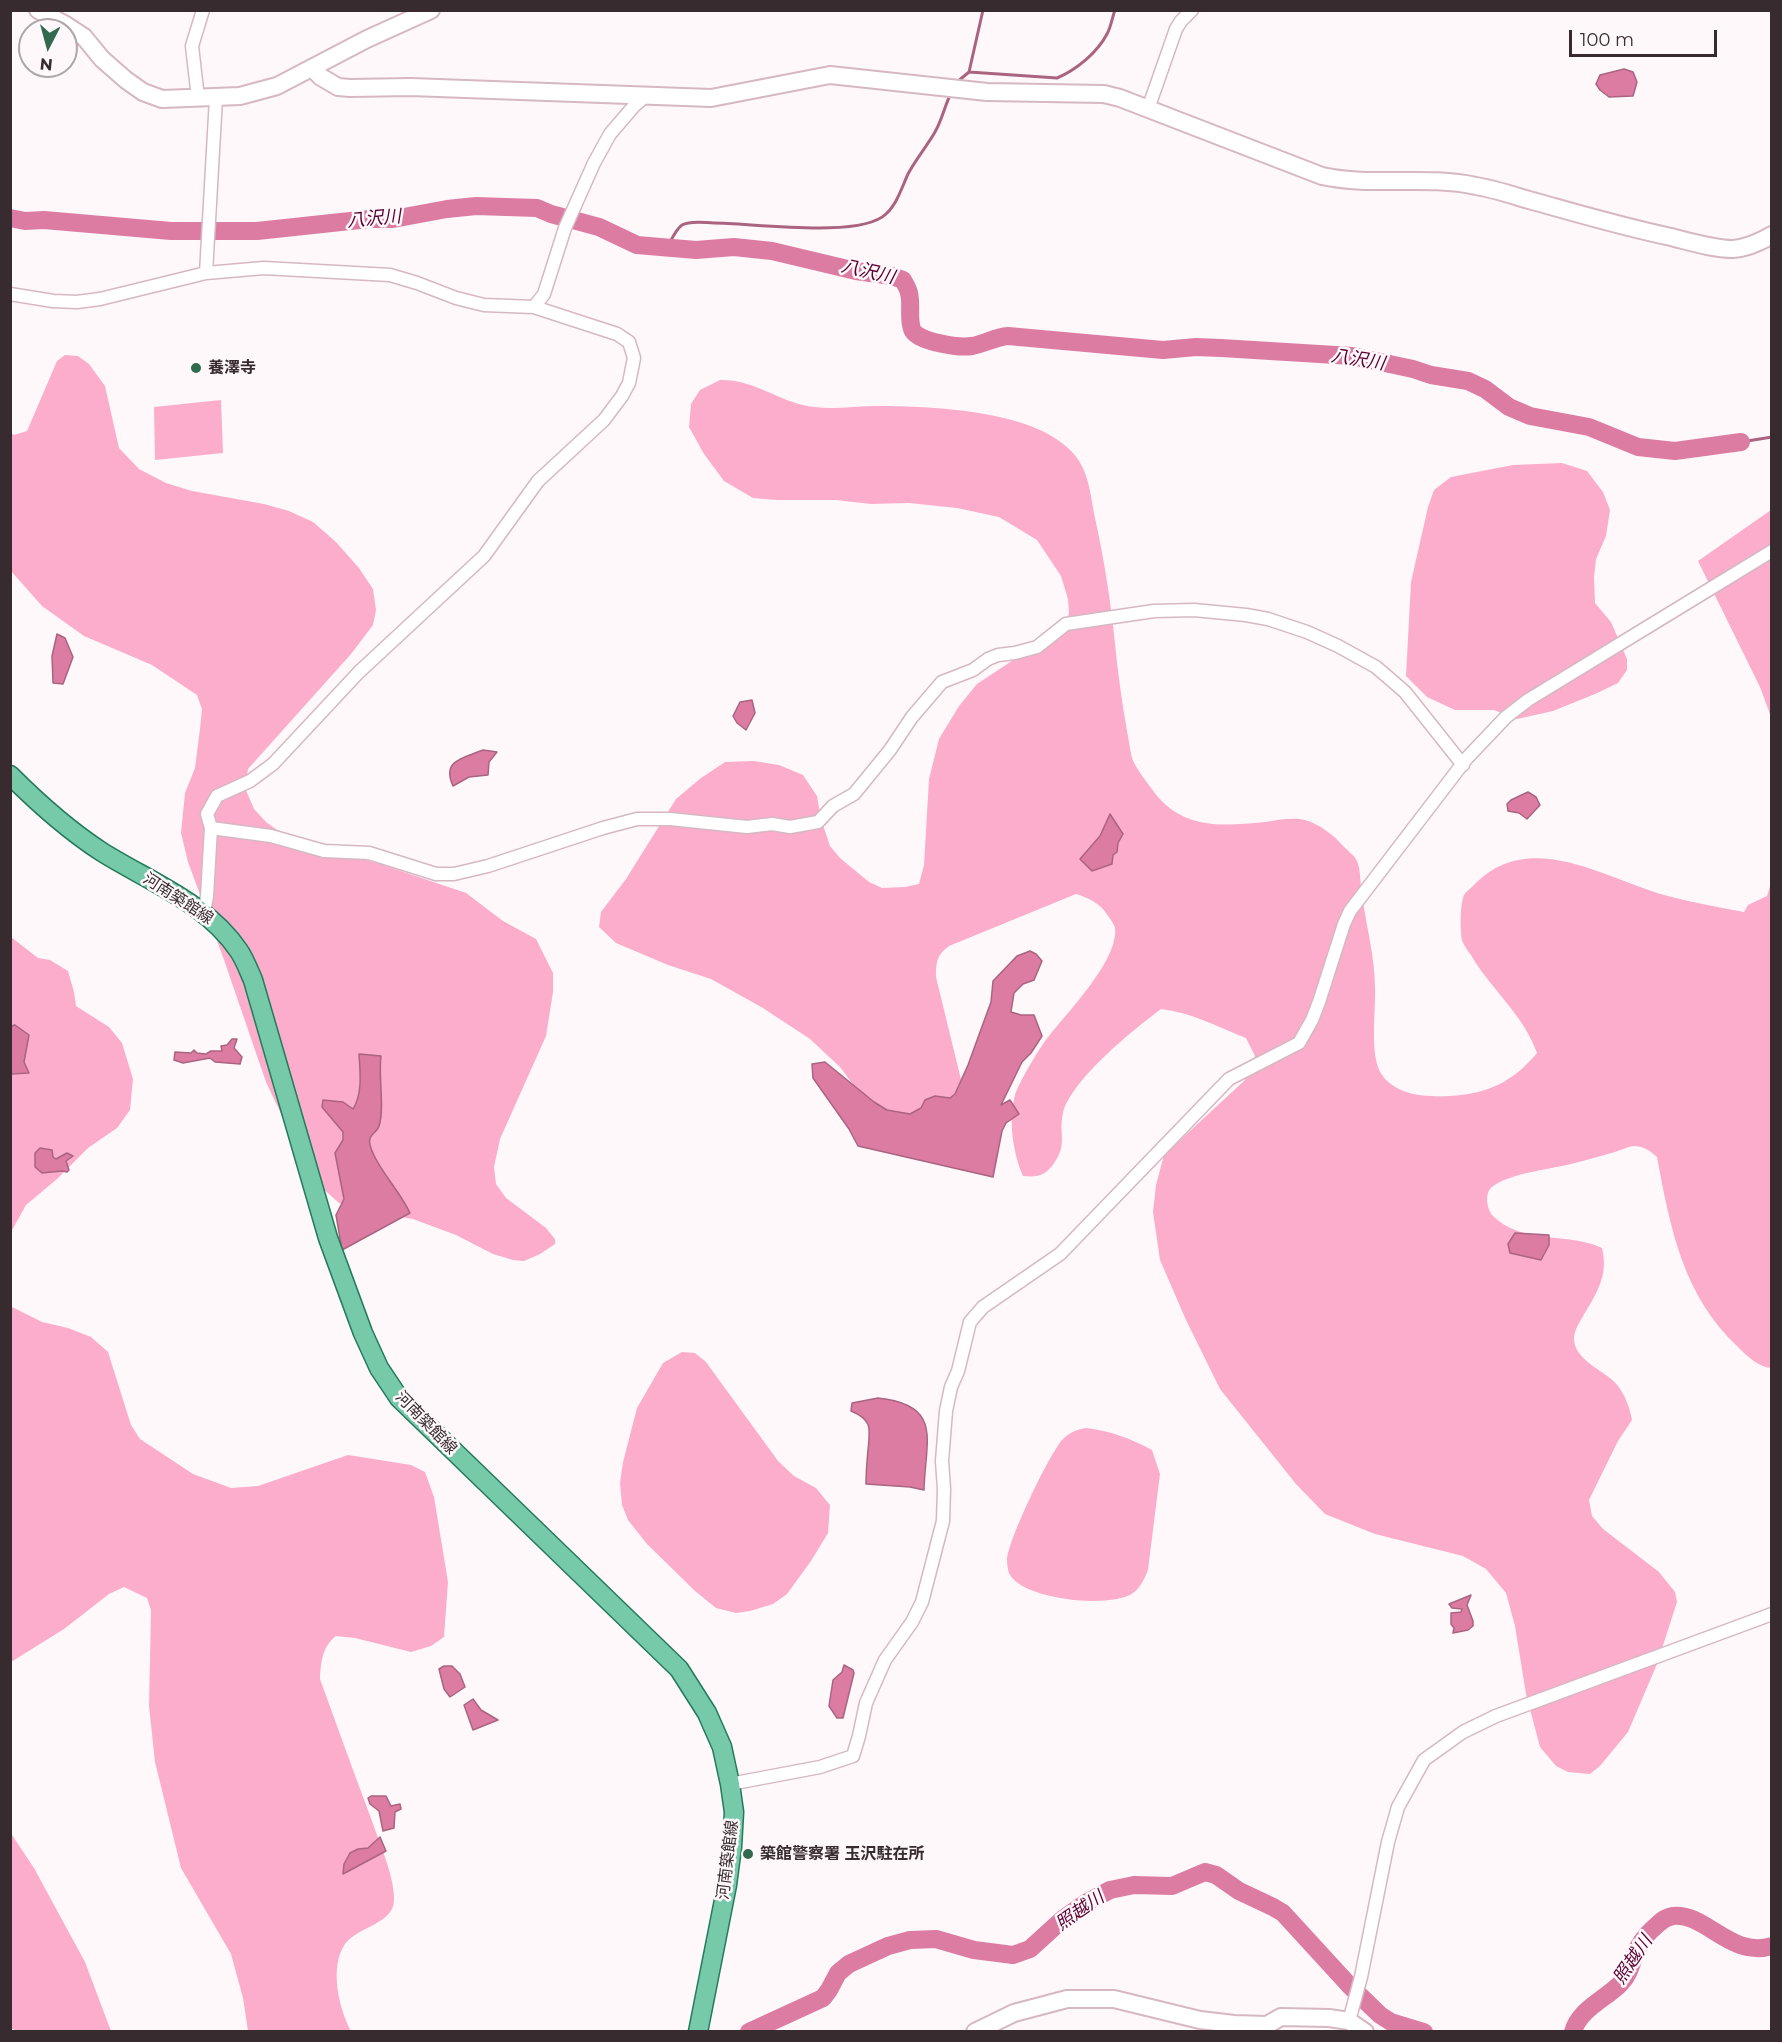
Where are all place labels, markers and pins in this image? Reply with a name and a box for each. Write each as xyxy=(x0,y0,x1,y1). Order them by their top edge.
place label: 養澤寺 xyxy=(208,358,256,378)
marker: 養澤寺 xyxy=(189,361,203,375)
place label: 築館警察署 玉沢駐在所 xyxy=(760,1844,925,1864)
marker: 築館警察署 玉沢駐在所 xyxy=(741,1847,755,1861)

